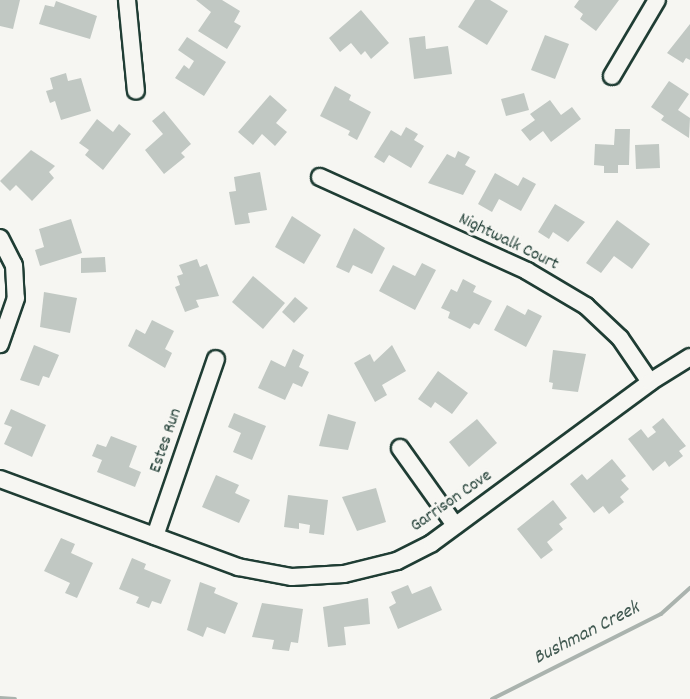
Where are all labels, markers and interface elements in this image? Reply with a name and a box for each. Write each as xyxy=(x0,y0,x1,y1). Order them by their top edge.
street label: Nightwalk Court xyxy=(454,209,562,277)
street label: Estes Run xyxy=(146,406,188,476)
street label: Garrison Cove xyxy=(407,466,497,538)
water label: Bushman Creek xyxy=(530,597,644,671)

